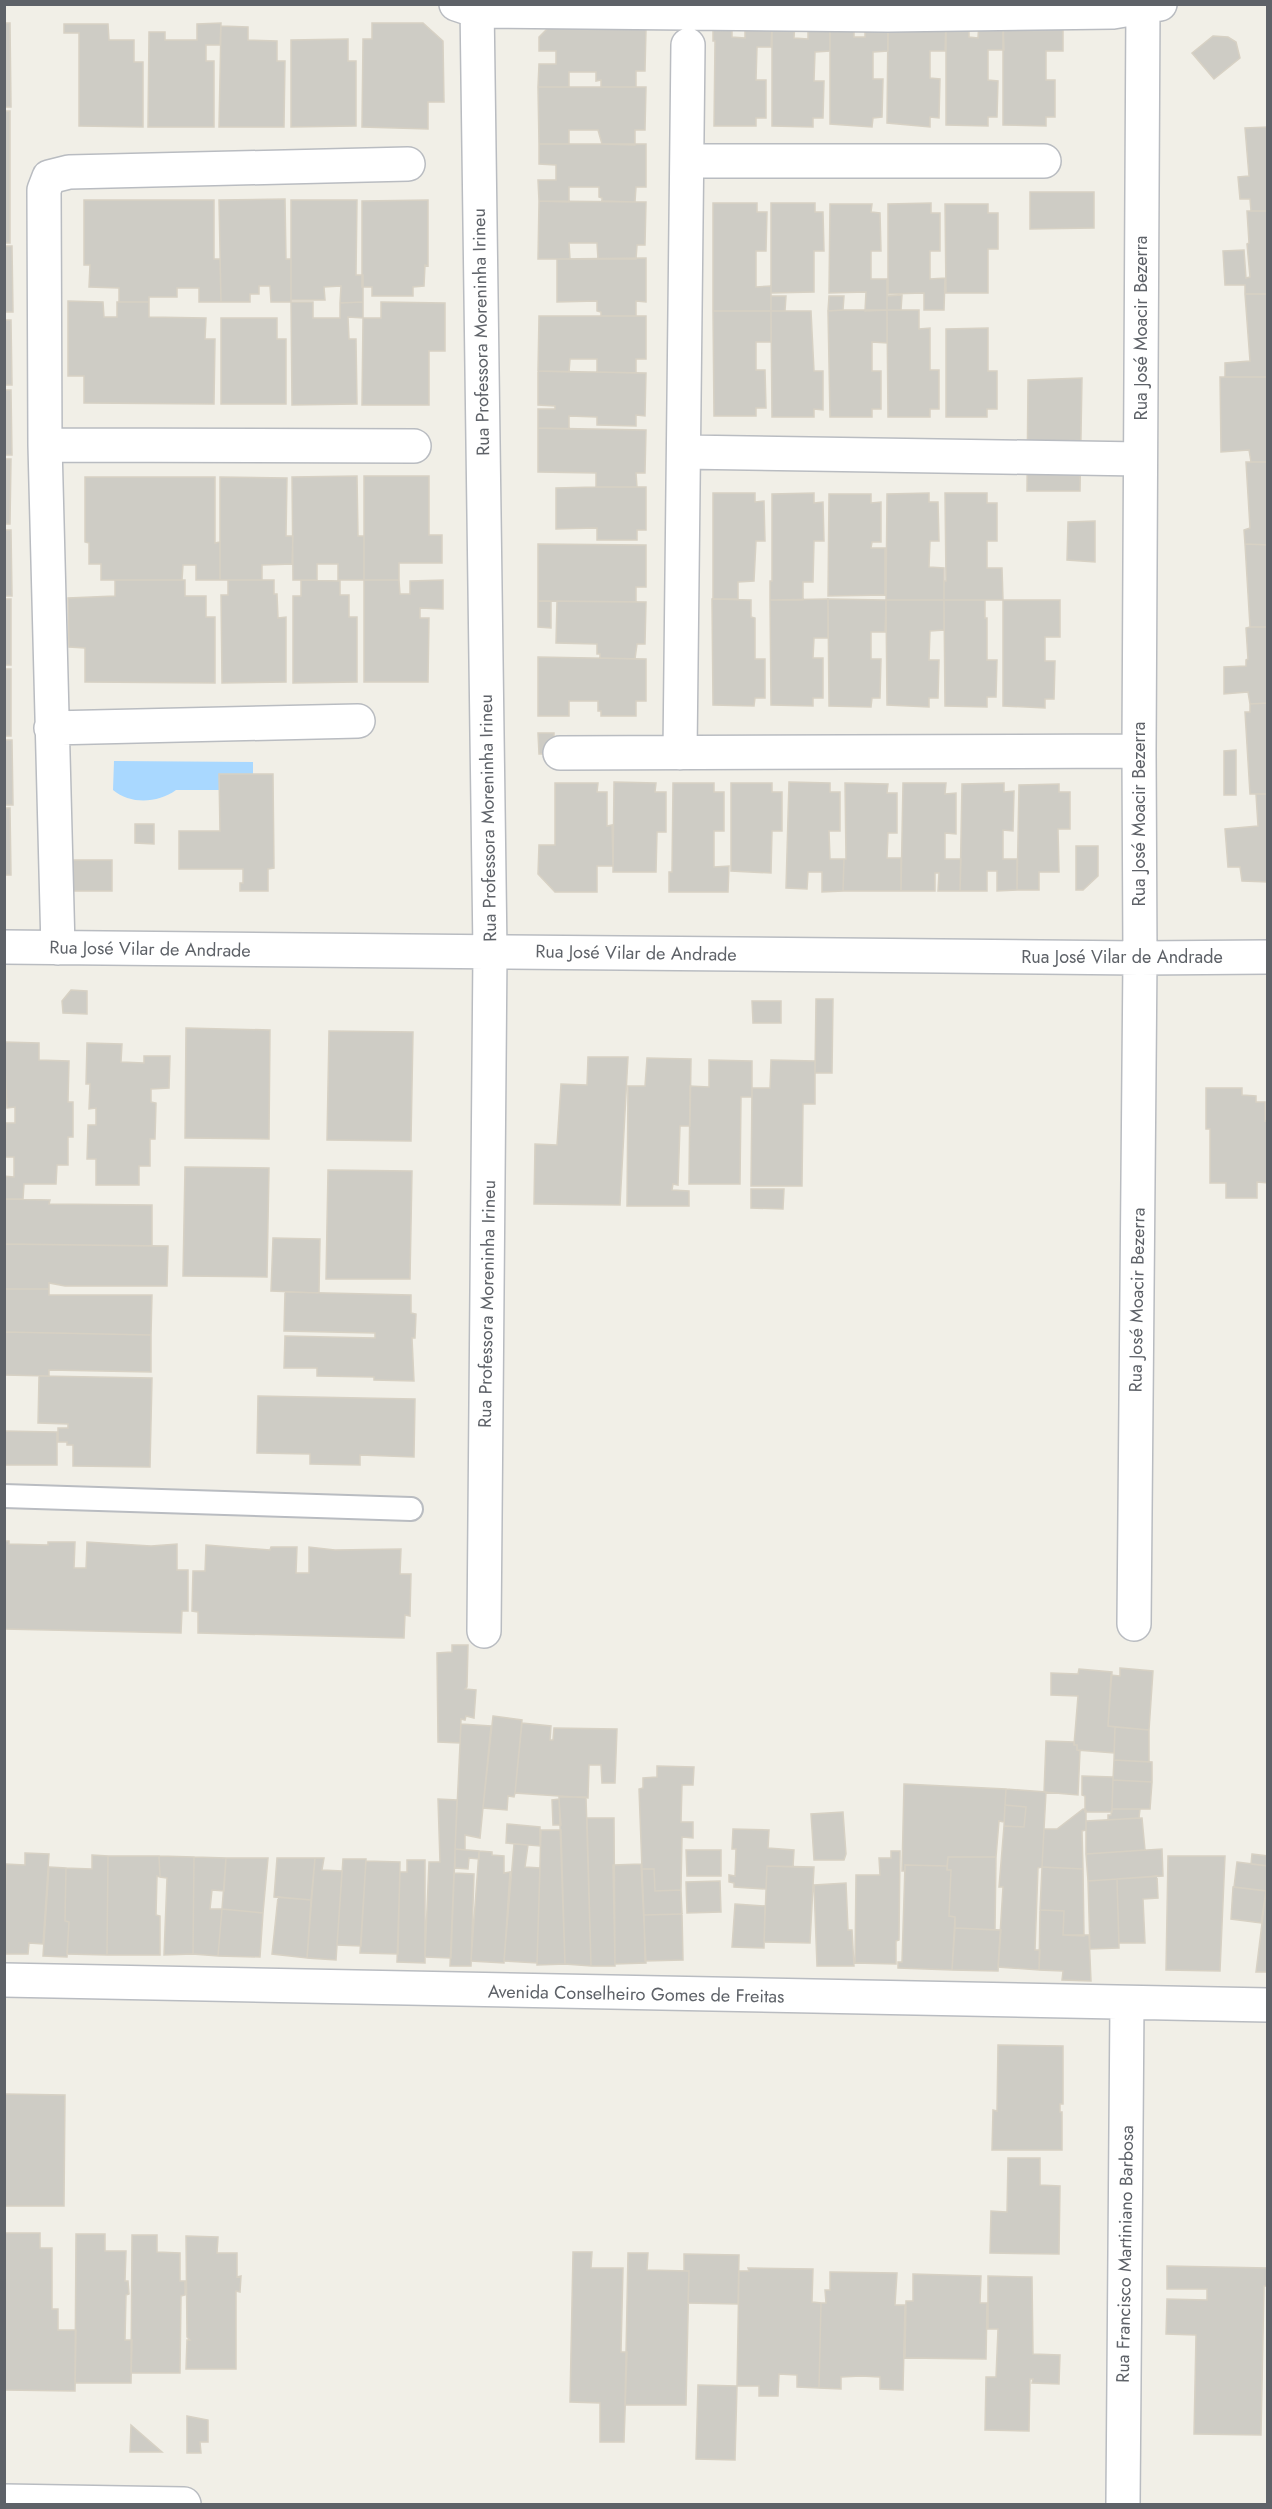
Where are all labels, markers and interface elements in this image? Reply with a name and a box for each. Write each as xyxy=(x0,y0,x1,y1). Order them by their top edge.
street label: Rua Professora Moreninha Irineu xyxy=(466,208,496,456)
street label: Rua José Moacir Bezerra xyxy=(1128,236,1154,420)
street label: Rua Professora Moreninha Irineu xyxy=(473,694,503,942)
street label: Rua José Moacir Bezerra xyxy=(1126,722,1152,906)
street label: Rua José Vilar de Andrade xyxy=(49,934,251,964)
street label: Rua José Vilar de Andrade xyxy=(535,938,737,968)
street label: Rua José Vilar de Andrade xyxy=(1021,944,1223,970)
street label: Rua Professora Moreninha Irineu xyxy=(472,1180,502,1428)
street label: Rua José Moacir Bezerra xyxy=(1122,1207,1152,1393)
street label: Avenida Conselheiro Gomes de Freitas xyxy=(488,1978,784,2010)
street label: Rua Francisco Martiniano Barbosa xyxy=(1110,2125,1140,2383)

